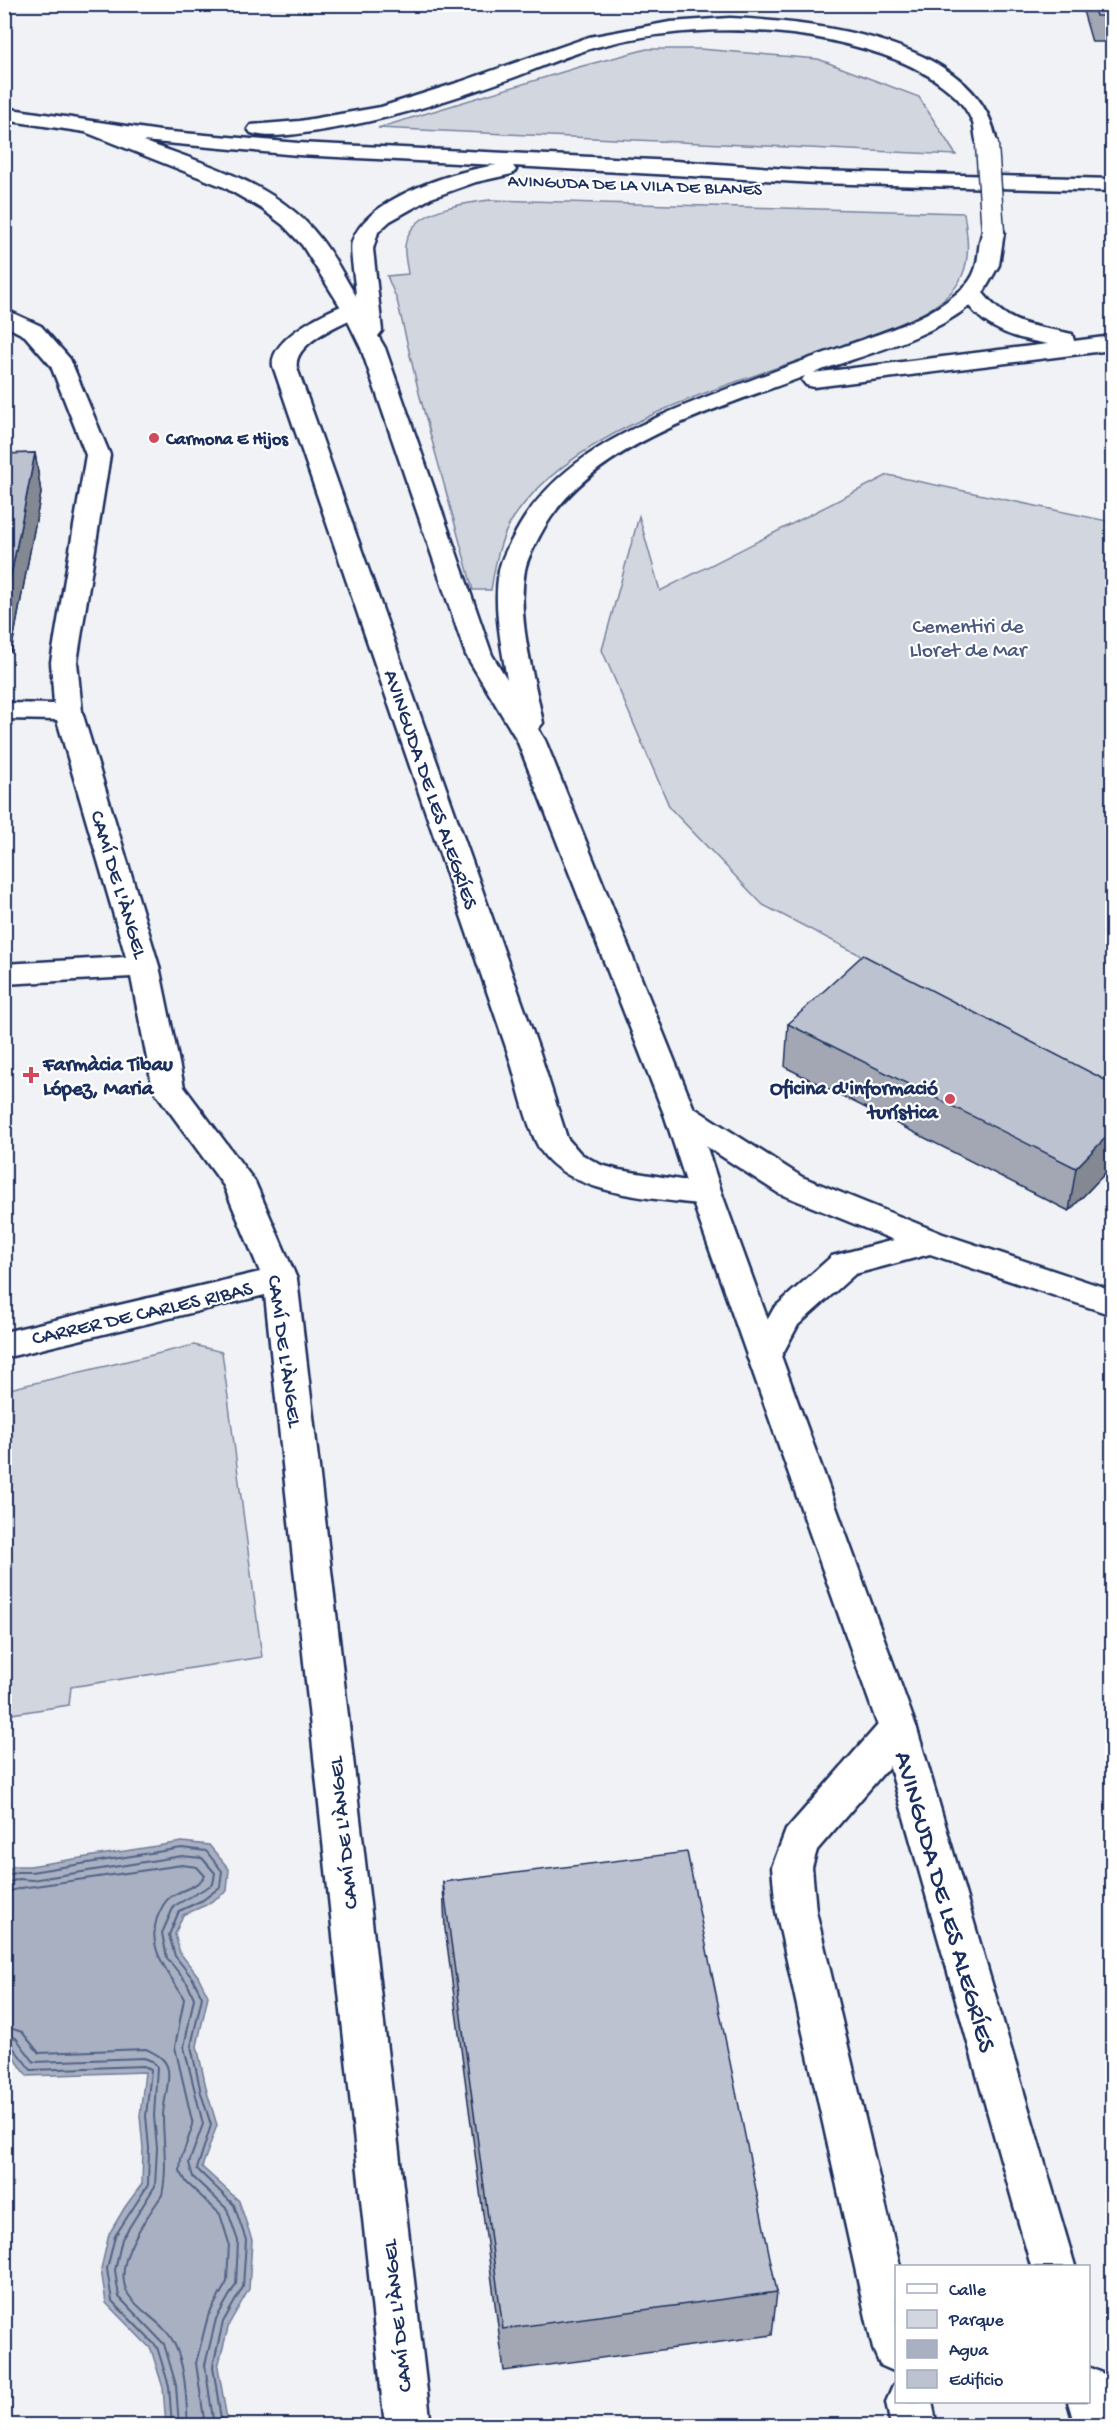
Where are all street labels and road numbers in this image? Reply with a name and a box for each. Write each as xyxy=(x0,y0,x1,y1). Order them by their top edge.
street label: AVINGUDA DE LA VILA DE BLANES xyxy=(507,172,763,201)
street label: AVINGUDA DE LES ALEGRÍES xyxy=(376,667,482,913)
street label: CAMÍ DE L'ÀNGEL xyxy=(82,808,152,963)
street label: CAMÍ DE L'ÀNGEL xyxy=(259,1274,307,1430)
street label: CARRER DE CARLES RIBAS xyxy=(30,1278,256,1353)
street label: AVINGUDA DE LES ALEGRÍES xyxy=(885,1748,1001,2057)
street label: CAMÍ DE L'ÀNGEL xyxy=(324,1754,366,1910)
street label: CAMÍ DE L'ÀNGEL xyxy=(378,2237,420,2393)

